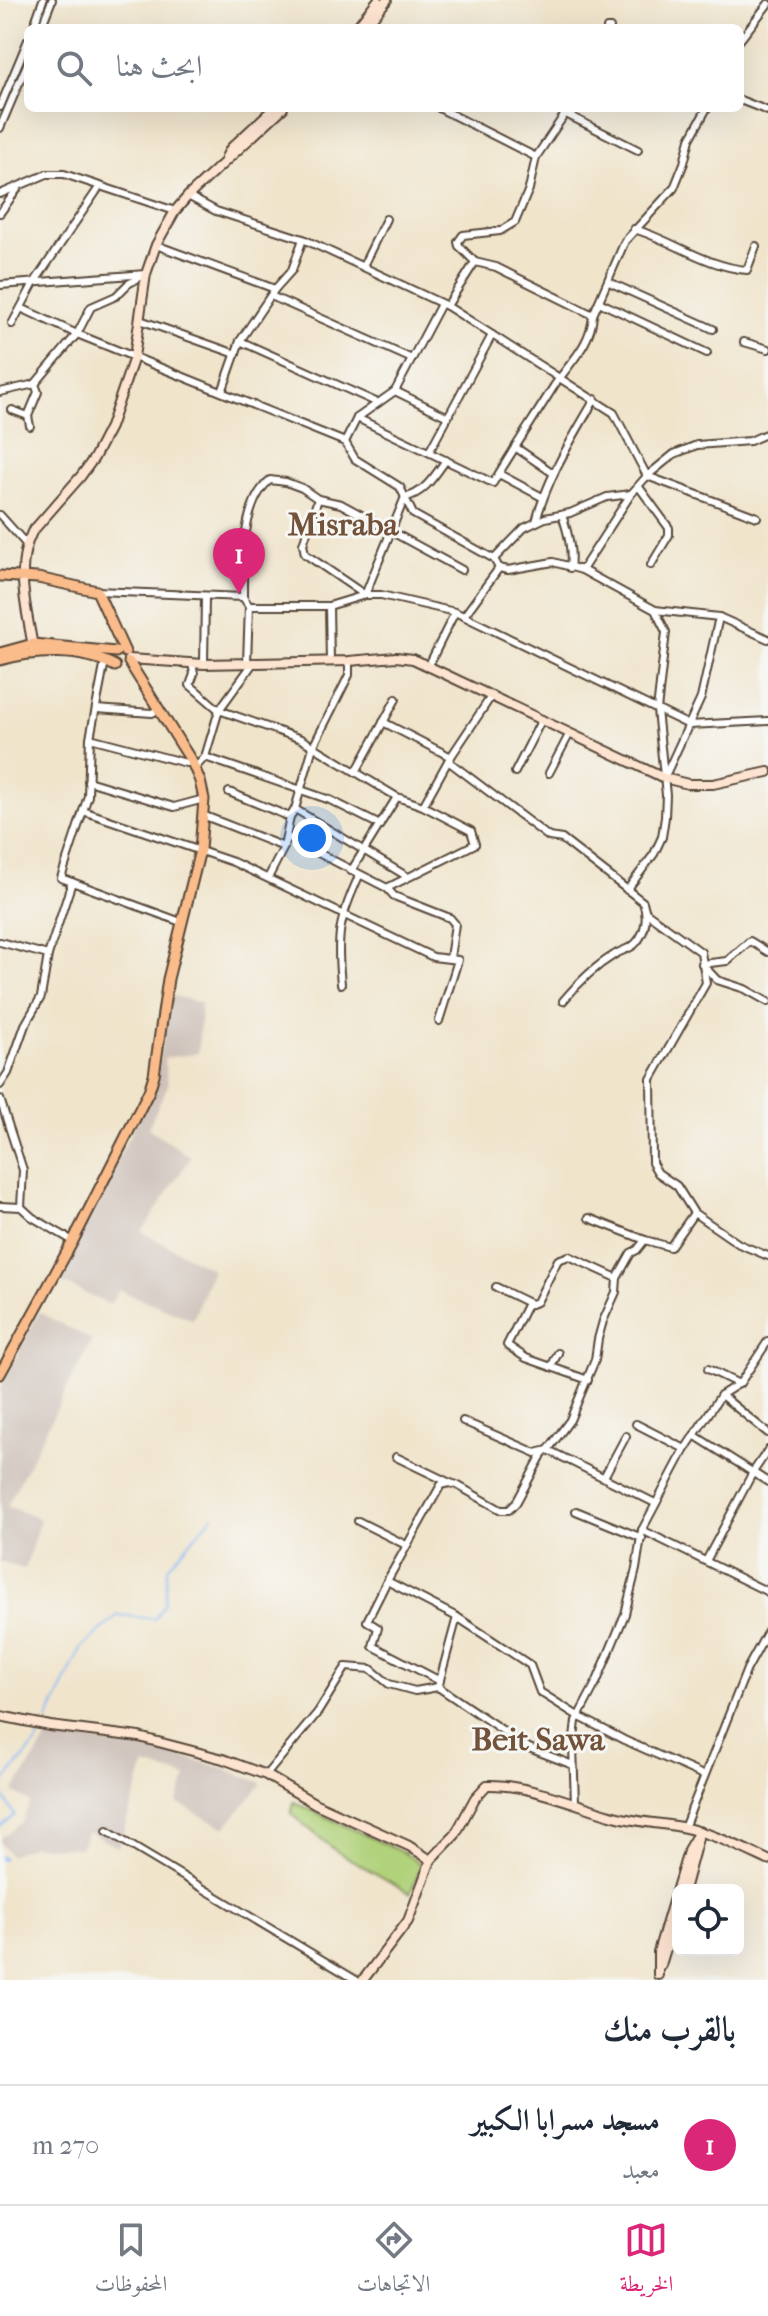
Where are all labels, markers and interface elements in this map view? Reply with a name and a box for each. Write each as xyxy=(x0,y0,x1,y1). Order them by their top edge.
search box xyxy=(24,24,744,112)
icon: search xyxy=(52,46,96,90)
text: ابحث هنا xyxy=(116,49,202,84)
district label: Misraba xyxy=(288,506,399,543)
pin: 1 xyxy=(213,528,265,594)
your location xyxy=(292,818,332,858)
district label: Beit Sawa xyxy=(471,1721,606,1758)
map controls xyxy=(672,1884,744,1956)
button: locate xyxy=(672,1884,744,1956)
text: بالقرب منك xyxy=(603,2009,736,2049)
text: مسجد مسرابا الكبير xyxy=(471,2103,660,2138)
text: 270 m xyxy=(32,2130,99,2161)
text: 1 xyxy=(705,2130,715,2161)
text: معبد xyxy=(622,2154,660,2185)
tab: المحفوظات xyxy=(95,2218,167,2305)
tab: الاتجاهات xyxy=(357,2218,430,2305)
tab: الخريطة xyxy=(620,2218,673,2305)

